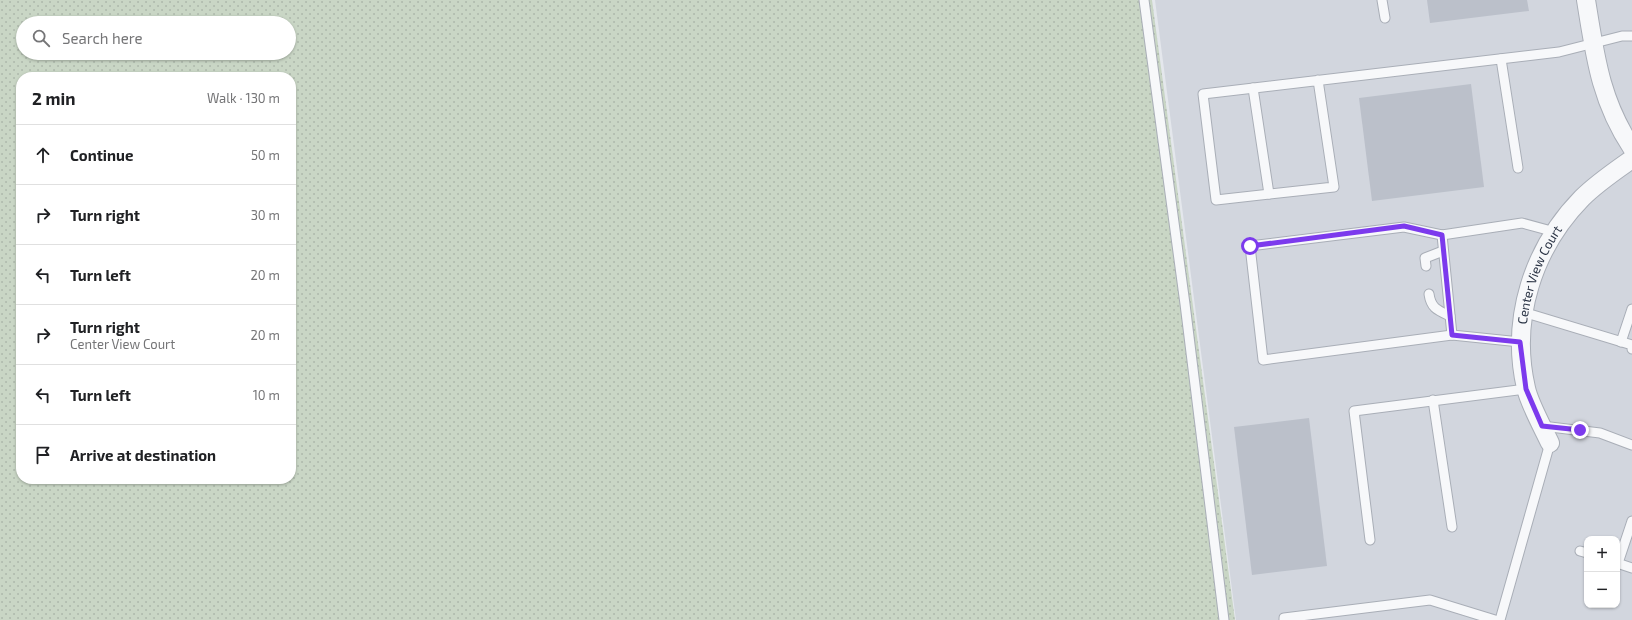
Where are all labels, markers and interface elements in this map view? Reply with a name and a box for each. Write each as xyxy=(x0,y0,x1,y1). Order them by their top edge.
search box xyxy=(16,16,296,60)
icon: search xyxy=(30,27,52,49)
text: Search here xyxy=(62,29,143,47)
text: 2 min xyxy=(32,88,75,108)
text: Walk · 130 m xyxy=(207,90,280,106)
icon: ahead xyxy=(32,144,54,166)
text: Continue xyxy=(70,146,133,164)
text: 50 m xyxy=(251,147,280,163)
icon: right xyxy=(32,204,54,226)
text: Turn right xyxy=(70,206,140,224)
text: 30 m xyxy=(251,207,280,223)
street label: Center View Court xyxy=(1514,222,1565,325)
route start xyxy=(1241,237,1259,255)
icon: left xyxy=(32,264,54,286)
text: Turn left xyxy=(70,266,131,284)
text: 20 m xyxy=(251,267,280,283)
text: Turn right xyxy=(70,318,140,336)
icon: right xyxy=(32,324,54,346)
text: 20 m xyxy=(251,327,280,343)
text: Center View Court xyxy=(70,336,175,352)
icon: left xyxy=(32,384,54,406)
text: Turn left xyxy=(70,386,131,404)
text: 10 m xyxy=(253,387,280,403)
route end xyxy=(1571,421,1589,439)
icon: arrive xyxy=(32,444,54,466)
text: Arrive at destination xyxy=(70,446,216,464)
map controls xyxy=(1584,536,1620,608)
button: + xyxy=(1584,536,1620,572)
button: − xyxy=(1584,572,1620,608)

